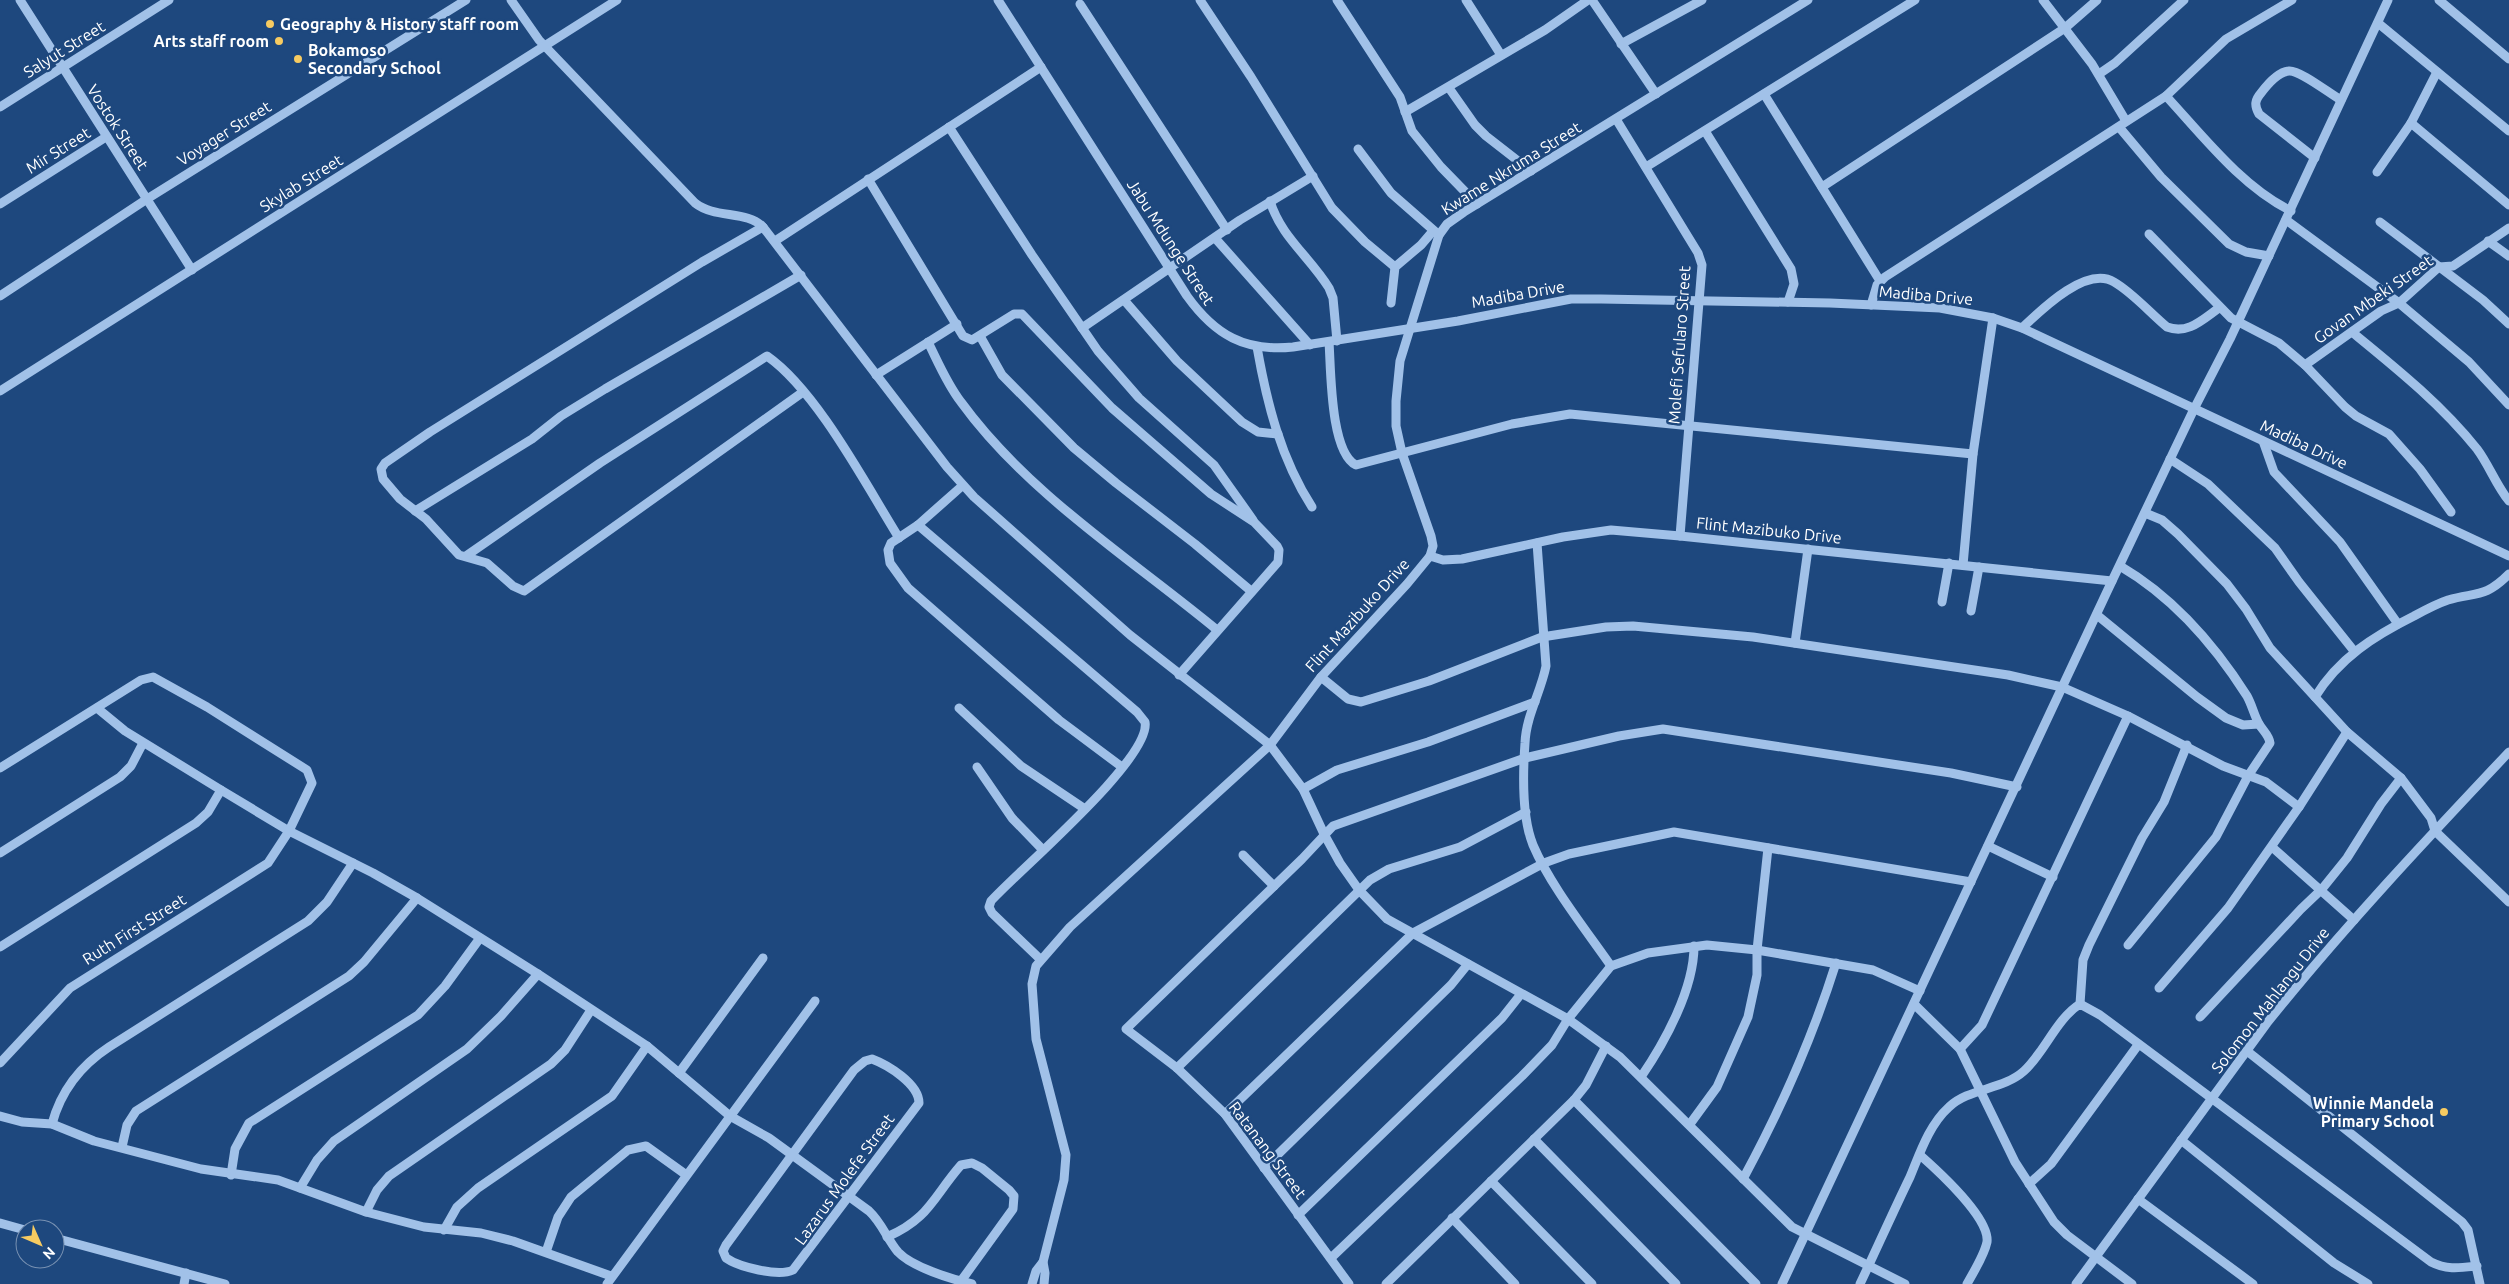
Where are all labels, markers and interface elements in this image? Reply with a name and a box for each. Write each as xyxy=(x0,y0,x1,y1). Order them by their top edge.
place label: Geography & History staff room xyxy=(280,15,519,33)
street label: Salyut Street xyxy=(20,17,108,81)
marker: Geography & History staff room xyxy=(264,18,276,30)
place label: Arts staff room xyxy=(154,32,269,50)
marker: Arts staff room xyxy=(273,35,285,47)
place label: Bokamoso Secondary School xyxy=(308,41,441,77)
marker: Bokamoso Secondary School xyxy=(292,53,304,65)
street label: Vostok Street xyxy=(84,81,153,174)
street label: Voyager Street xyxy=(174,97,275,169)
street label: Kwame Nkruma Street xyxy=(1438,117,1585,218)
street label: Mir Street xyxy=(23,123,94,177)
street label: Skylab Street xyxy=(256,150,346,216)
street label: Jabu Mdunge Street xyxy=(1124,176,1219,309)
street label: Govan Mbeki Street xyxy=(2310,251,2437,347)
street label: Molefi Sefularo Street xyxy=(1664,265,1694,425)
street label: Madiba Drive xyxy=(1470,277,1566,311)
street label: Madiba Drive xyxy=(1878,282,1974,308)
street label: Madiba Drive xyxy=(2257,416,2351,472)
street label: Flint Mazibuko Drive xyxy=(1695,513,1843,547)
street label: Flint Mazibuko Drive xyxy=(1301,555,1413,675)
street label: Ruth First Street xyxy=(79,890,189,968)
street label: Solomon Mahlangu Drive xyxy=(2208,924,2332,1076)
place label: Winnie Mandela Primary School xyxy=(2313,1094,2434,1130)
street label: Ratanang Street xyxy=(1226,1098,1311,1203)
marker: Winnie Mandela Primary School xyxy=(2438,1106,2450,1118)
street label: Lazarus Molefe Street xyxy=(790,1110,898,1248)
north arrow xyxy=(15,1219,65,1269)
text: N xyxy=(40,1244,59,1263)

